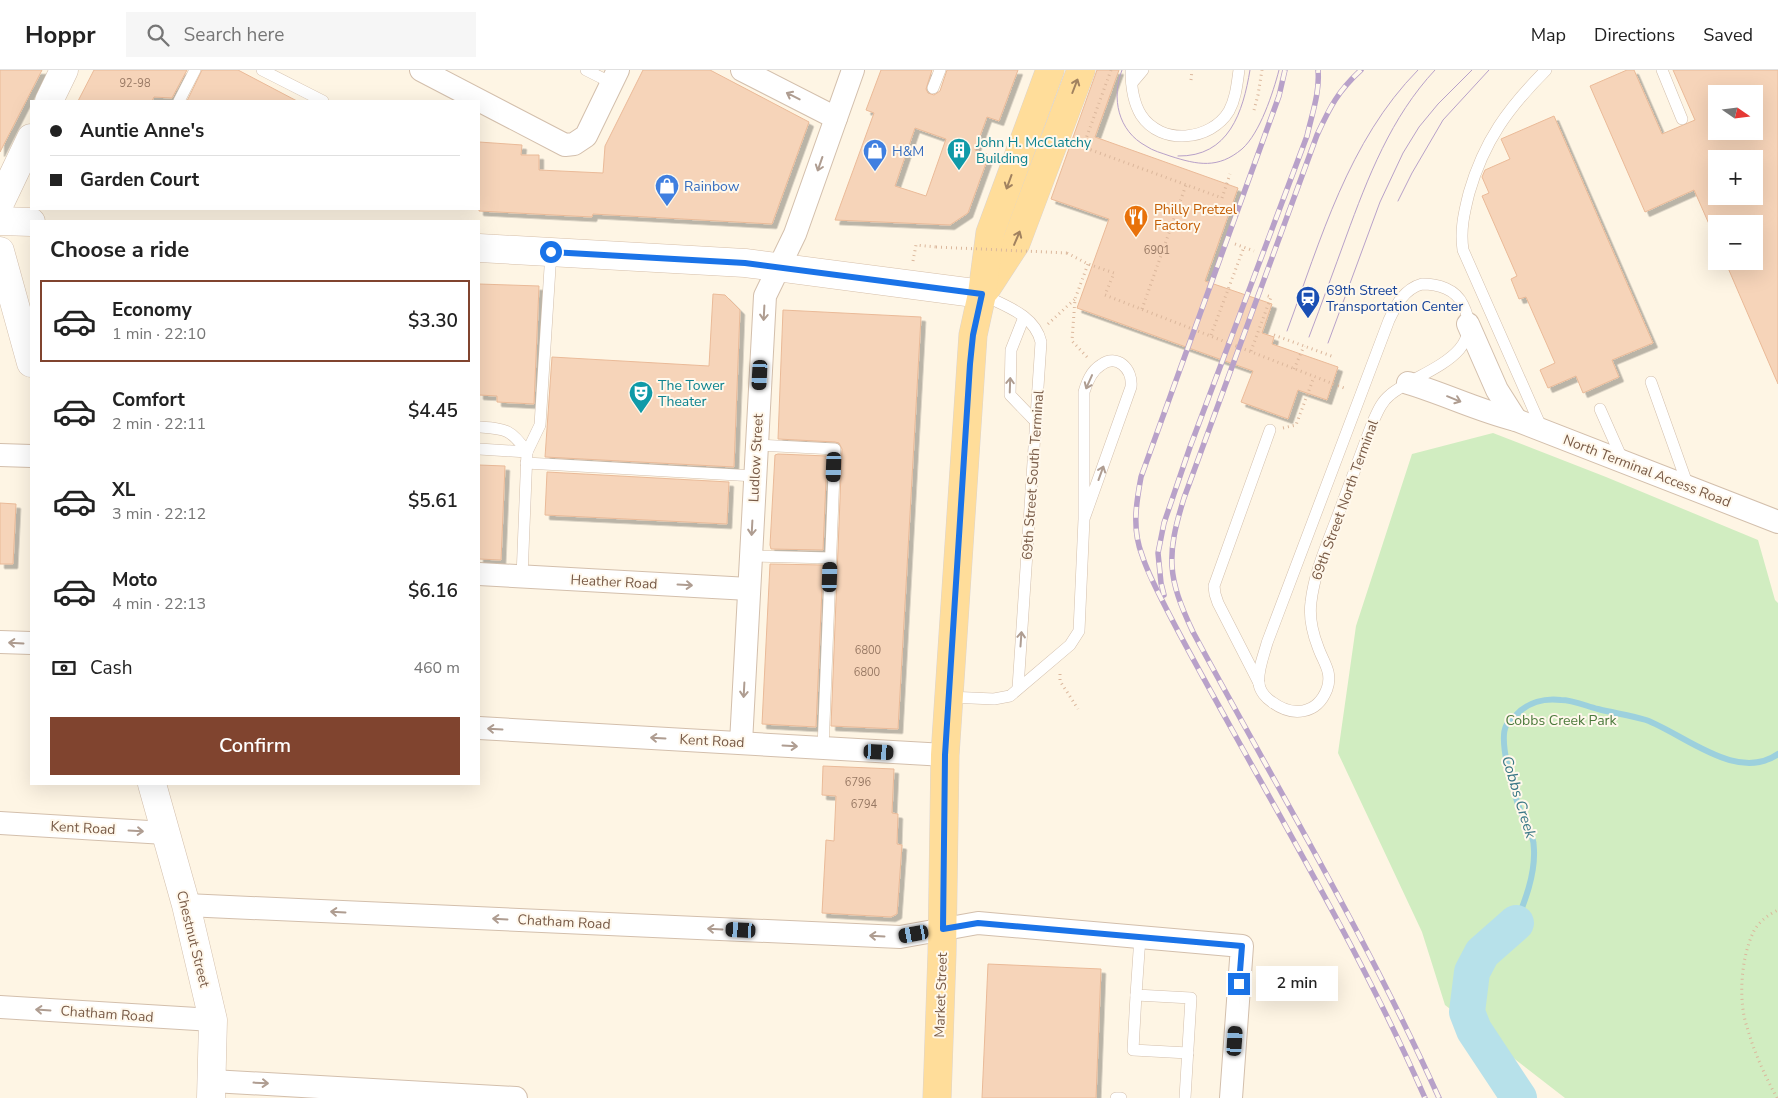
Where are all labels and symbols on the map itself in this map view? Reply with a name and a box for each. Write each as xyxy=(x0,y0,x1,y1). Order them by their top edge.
house number: 92-98 xyxy=(119,76,151,91)
one-way arrow xyxy=(1070,79,1080,94)
north arrow xyxy=(1708,85,1762,140)
one-way arrow xyxy=(785,91,800,101)
place label: John H. McClatchy Building xyxy=(975,133,1092,168)
building icon: John H. McClatchy Building xyxy=(946,137,972,171)
shop icon: H&M xyxy=(862,138,888,172)
place label: H&M xyxy=(892,142,924,161)
one-way arrow xyxy=(815,156,824,171)
shop icon: Rainbow xyxy=(654,173,680,207)
one-way arrow xyxy=(1004,173,1013,189)
place label: Rainbow xyxy=(684,177,740,196)
place label: Philly Pretzel Factory xyxy=(1154,200,1238,235)
restaurant icon: Philly Pretzel Factory xyxy=(1123,204,1149,238)
one-way arrow xyxy=(1012,231,1022,246)
route start xyxy=(540,241,562,263)
house number: 6901 xyxy=(1144,243,1170,258)
place label: 69th Street Transportation Center xyxy=(1326,281,1463,316)
station icon: 69th Street Transportation Center xyxy=(1295,285,1321,319)
one-way arrow xyxy=(759,305,768,321)
car xyxy=(751,360,768,390)
one-way arrow xyxy=(1083,374,1093,389)
place label: The Tower Theater xyxy=(658,376,725,411)
one-way arrow xyxy=(1005,377,1015,394)
theatre icon: The Tower Theater xyxy=(628,380,654,414)
street label: 69th Street South Terminal xyxy=(1018,389,1048,561)
one-way arrow xyxy=(1446,394,1461,404)
street label: Ludlow Street xyxy=(744,413,768,503)
street label: 69th Street North Terminal xyxy=(1307,416,1383,583)
street label: North Terminal Access Road xyxy=(1560,430,1734,512)
car xyxy=(825,452,842,482)
one-way arrow xyxy=(1096,465,1106,481)
one-way arrow xyxy=(748,519,757,535)
car xyxy=(821,562,838,592)
street label: Heather Road xyxy=(570,570,658,594)
one-way arrow xyxy=(676,581,692,590)
one-way arrow xyxy=(1017,632,1026,648)
one-way arrow xyxy=(8,638,24,647)
house number: 6800 xyxy=(855,643,882,658)
house number: 6800 xyxy=(854,665,881,680)
one-way arrow xyxy=(739,682,748,698)
park label: Cobbs Creek Park xyxy=(1505,711,1618,730)
one-way arrow xyxy=(488,725,504,734)
street label: Kent Road xyxy=(679,730,745,752)
one-way arrow xyxy=(650,734,666,743)
one-way arrow xyxy=(782,741,798,751)
car xyxy=(863,744,894,760)
water label: Cobbs Creek xyxy=(1497,753,1541,841)
house number: 6796 xyxy=(845,775,872,790)
house number: 6794 xyxy=(851,797,878,812)
street label: Kent Road xyxy=(50,817,116,839)
one-way arrow xyxy=(128,827,144,836)
street label: Chestnut Street xyxy=(172,889,214,989)
one-way arrow xyxy=(330,907,346,916)
street label: Chatham Road xyxy=(517,910,611,934)
one-way arrow xyxy=(492,914,508,924)
car xyxy=(725,922,756,938)
one-way arrow xyxy=(707,924,723,933)
car xyxy=(897,924,930,944)
one-way arrow xyxy=(869,931,886,941)
street label: Market Street xyxy=(930,952,952,1038)
callout: 2 min xyxy=(1256,966,1339,1002)
route end xyxy=(1228,973,1250,995)
street label: Chatham Road xyxy=(60,1001,154,1027)
one-way arrow xyxy=(35,1005,51,1014)
car xyxy=(1226,1026,1243,1056)
one-way arrow xyxy=(252,1079,268,1088)

